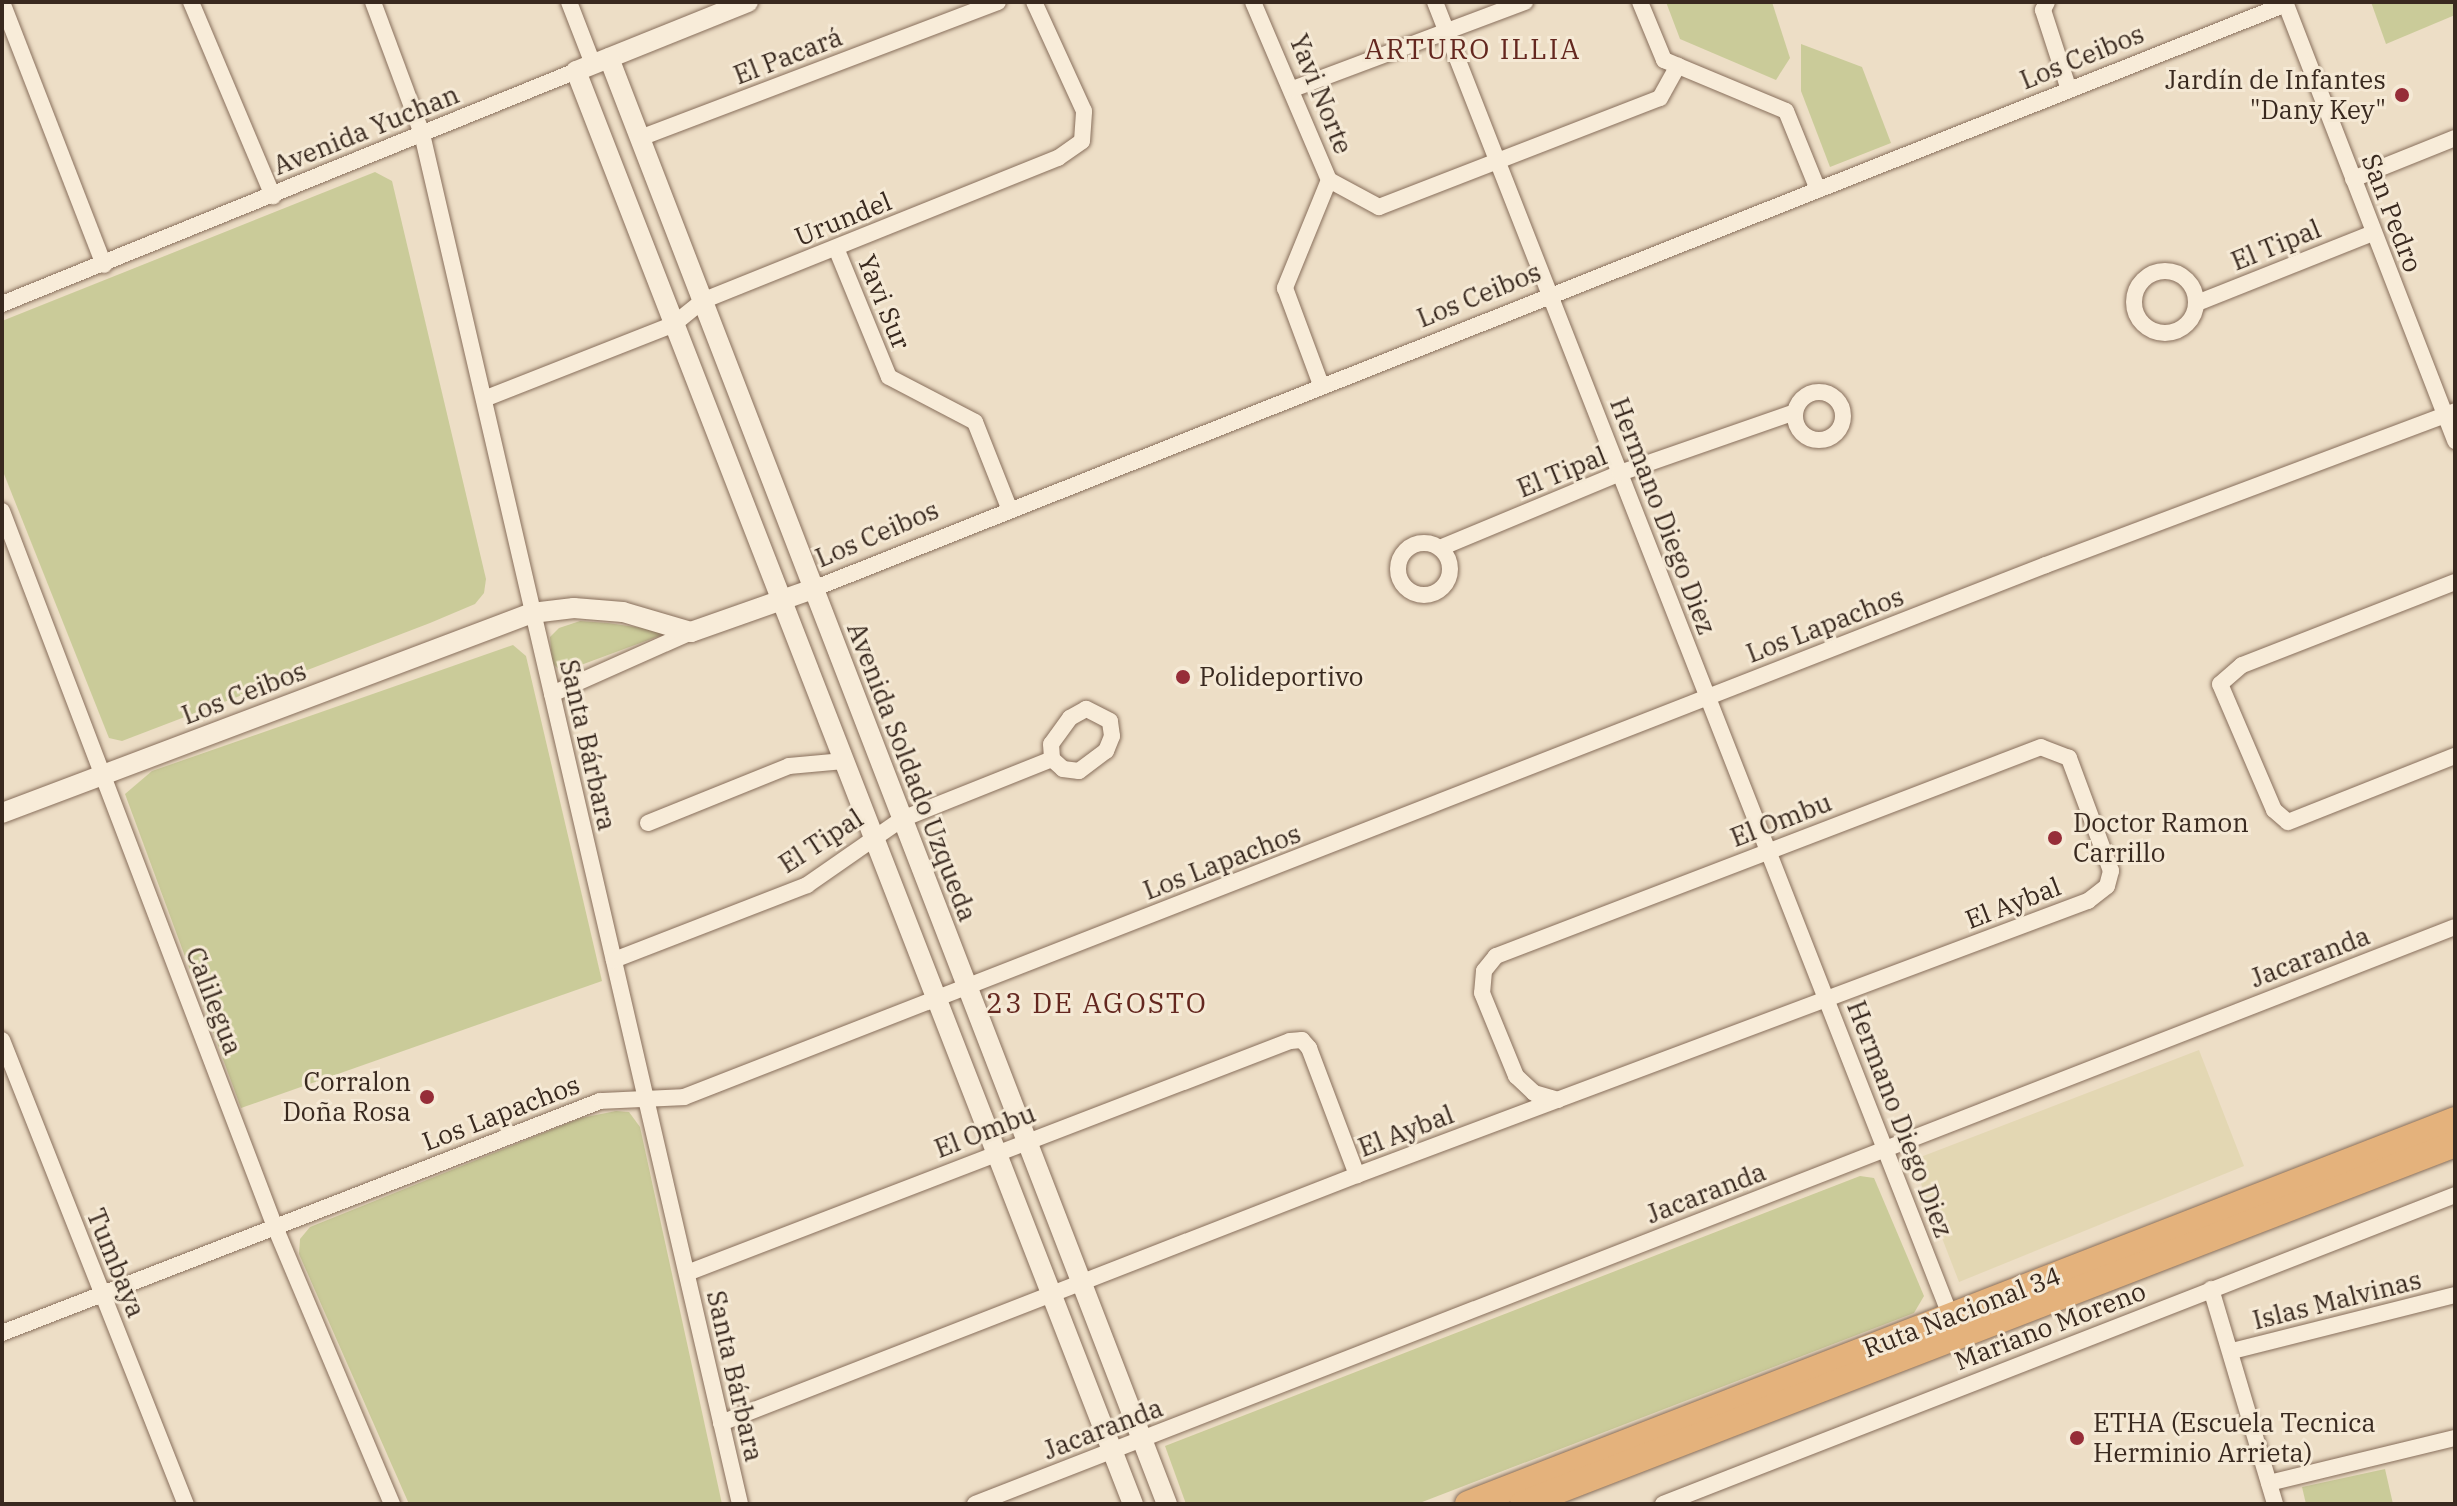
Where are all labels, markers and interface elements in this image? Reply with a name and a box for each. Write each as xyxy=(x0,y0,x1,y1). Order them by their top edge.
street label: Los Ceibos xyxy=(2016,18,2148,96)
street label: El Pacará xyxy=(729,21,847,91)
street label: Yavi Norte xyxy=(1283,30,1359,158)
district label: ARTURO ILLIA xyxy=(1364,32,1582,66)
place label: Jardín de Infantes "Dany Key" xyxy=(2165,64,2386,126)
street label: Avenida Yuchan xyxy=(269,79,463,181)
marker: Jardín de Infantes "Dany Key" xyxy=(2393,86,2411,104)
street label: San Pedro xyxy=(2355,150,2429,276)
street label: Urundel xyxy=(790,186,896,252)
street label: El Tipal xyxy=(2227,213,2325,277)
street label: Yavi Sur xyxy=(851,250,917,354)
street label: Los Ceibos xyxy=(1413,256,1545,334)
street label: Hermano Diego Diez xyxy=(1603,393,1723,639)
street label: El Tipal xyxy=(1513,440,1611,504)
street label: Los Ceibos xyxy=(811,494,943,574)
street label: Los Lapachos xyxy=(1742,581,1908,669)
street label: Avenida Soldado Uzqueda xyxy=(841,618,983,926)
street label: Los Ceibos xyxy=(177,655,311,731)
street label: Santa Bárbara xyxy=(553,657,623,833)
place label: Polideportivo xyxy=(1199,661,1363,693)
marker: Polideportivo xyxy=(1174,668,1192,686)
street label: El Ombu xyxy=(1726,787,1836,853)
street label: El Tipal xyxy=(773,802,869,880)
place label: Doctor Ramon Carrillo xyxy=(2073,807,2249,868)
street label: Los Lapachos xyxy=(1139,818,1305,906)
marker: Doctor Ramon Carrillo xyxy=(2044,827,2066,849)
street label: El Aybal xyxy=(1961,871,2065,935)
street label: Jacaranda xyxy=(2246,920,2374,994)
street label: Calilegua xyxy=(179,943,249,1059)
district label: 23 DE AGOSTO xyxy=(986,986,1208,1020)
street label: Hermano Diego Diez xyxy=(1840,996,1960,1242)
place label: Corralon Doña Rosa xyxy=(283,1066,411,1128)
street label: Los Lapachos xyxy=(418,1069,584,1157)
marker: Corralon Doña Rosa xyxy=(418,1088,436,1106)
street label: El Ombu xyxy=(930,1098,1040,1164)
street label: El Aybal xyxy=(1354,1099,1458,1163)
street label: Jacaranda xyxy=(1642,1156,1770,1230)
street label: Tumbaya xyxy=(80,1204,152,1322)
street label: Ruta Nacional 34 xyxy=(1859,1260,2065,1364)
street label: Islas Malvinas xyxy=(2249,1264,2425,1336)
street label: Mariano Moreno xyxy=(1950,1275,2150,1377)
street label: Santa Bárbara xyxy=(700,1288,770,1464)
street label: Jacaranda xyxy=(1039,1392,1167,1466)
place label: ETHA (Escuela Tecnica Herminio Arrieta) xyxy=(2093,1407,2376,1468)
marker: ETHA (Escuela Tecnica Herminio Arrieta) xyxy=(2068,1429,2086,1447)

